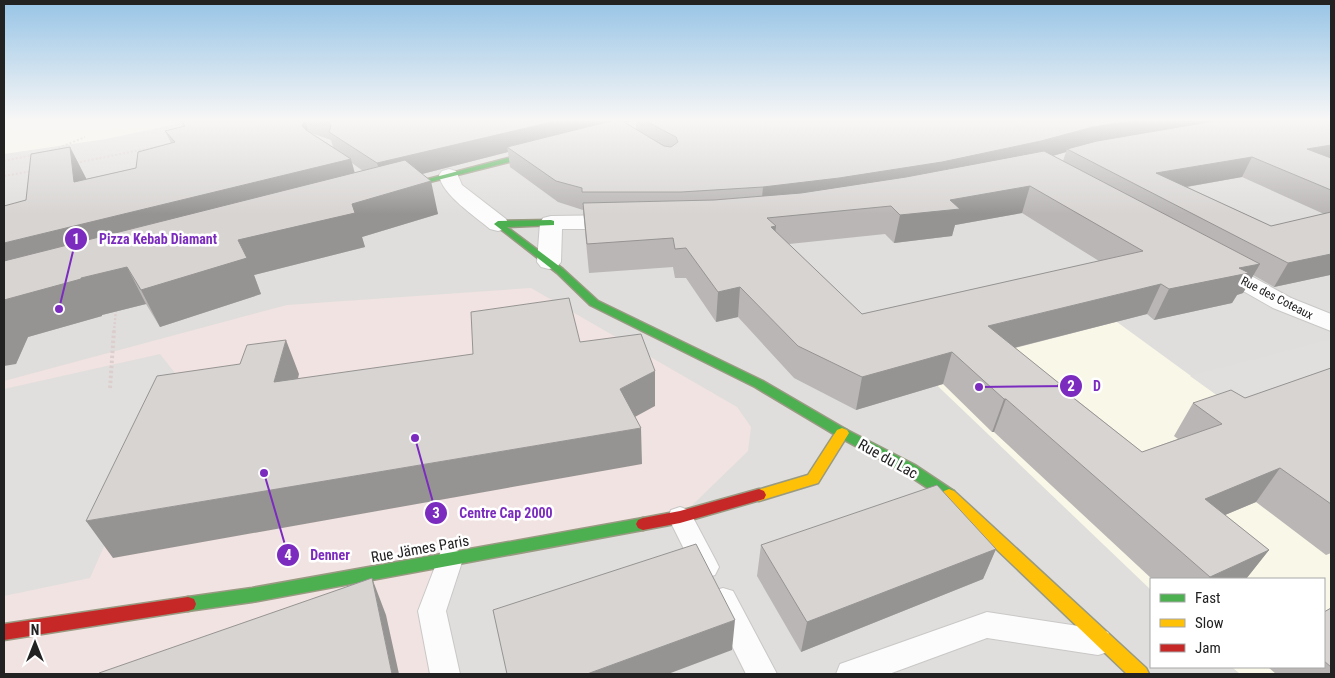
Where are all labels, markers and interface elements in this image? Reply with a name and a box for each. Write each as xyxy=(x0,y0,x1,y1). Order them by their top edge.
callout: Pizza Kebab Diamant xyxy=(64,225,227,254)
text: 1 xyxy=(72,230,80,248)
text: Pizza Kebab Diamant xyxy=(99,231,217,247)
street label: Rue des Coteaux xyxy=(1239,274,1315,322)
callout: D xyxy=(1058,371,1111,400)
text: 2 xyxy=(1067,377,1075,395)
text: D xyxy=(1093,378,1101,394)
street label: Rue du Lac xyxy=(855,435,921,483)
callout: Centre Cap 2000 xyxy=(424,498,562,527)
text: 3 xyxy=(432,504,440,522)
text: Centre Cap 2000 xyxy=(459,505,553,521)
street label: Rue Jämes Paris xyxy=(370,532,470,566)
callout: Denner xyxy=(275,541,360,570)
text: 4 xyxy=(284,546,292,564)
text: Denner xyxy=(310,547,350,563)
legend xyxy=(1150,578,1325,668)
text: Fast xyxy=(1195,589,1220,607)
text: Slow xyxy=(1195,614,1224,632)
north arrow xyxy=(10,618,60,668)
text: N xyxy=(31,622,39,638)
text: Jam xyxy=(1195,639,1221,657)

